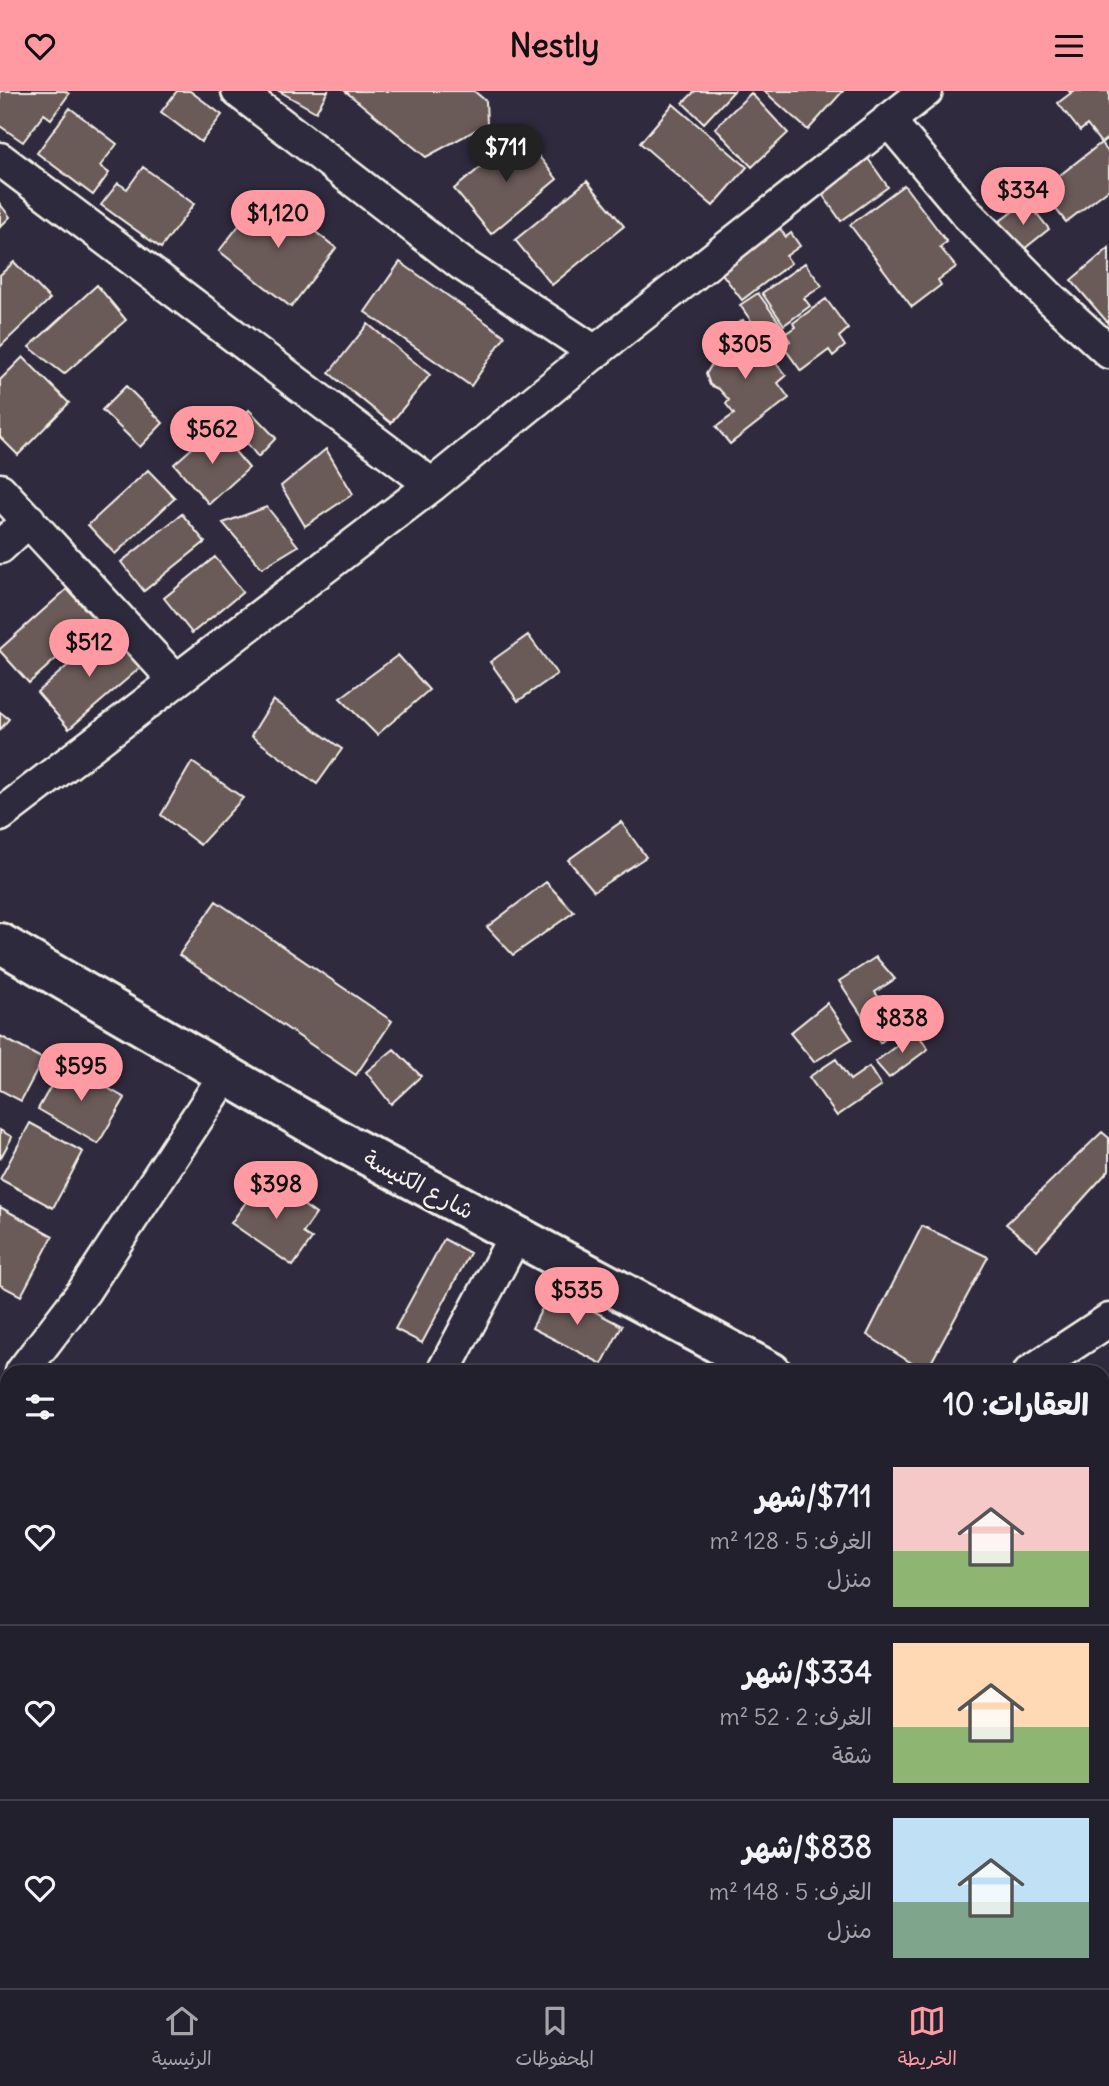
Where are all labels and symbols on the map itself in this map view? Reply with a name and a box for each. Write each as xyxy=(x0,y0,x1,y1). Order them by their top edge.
pin: $711 xyxy=(465,125,547,184)
pin: $334 xyxy=(982,167,1064,227)
pin: $1,120 xyxy=(221,191,335,250)
pin: $305 xyxy=(704,321,786,381)
pin: $562 xyxy=(171,407,253,466)
pin: $512 xyxy=(48,619,130,679)
pin: $838 xyxy=(861,995,943,1055)
pin: $595 xyxy=(40,1044,122,1103)
street label: شارع الكنيسة xyxy=(358,1143,479,1227)
pin: $398 xyxy=(235,1161,317,1221)
pin: $535 xyxy=(536,1267,618,1327)

